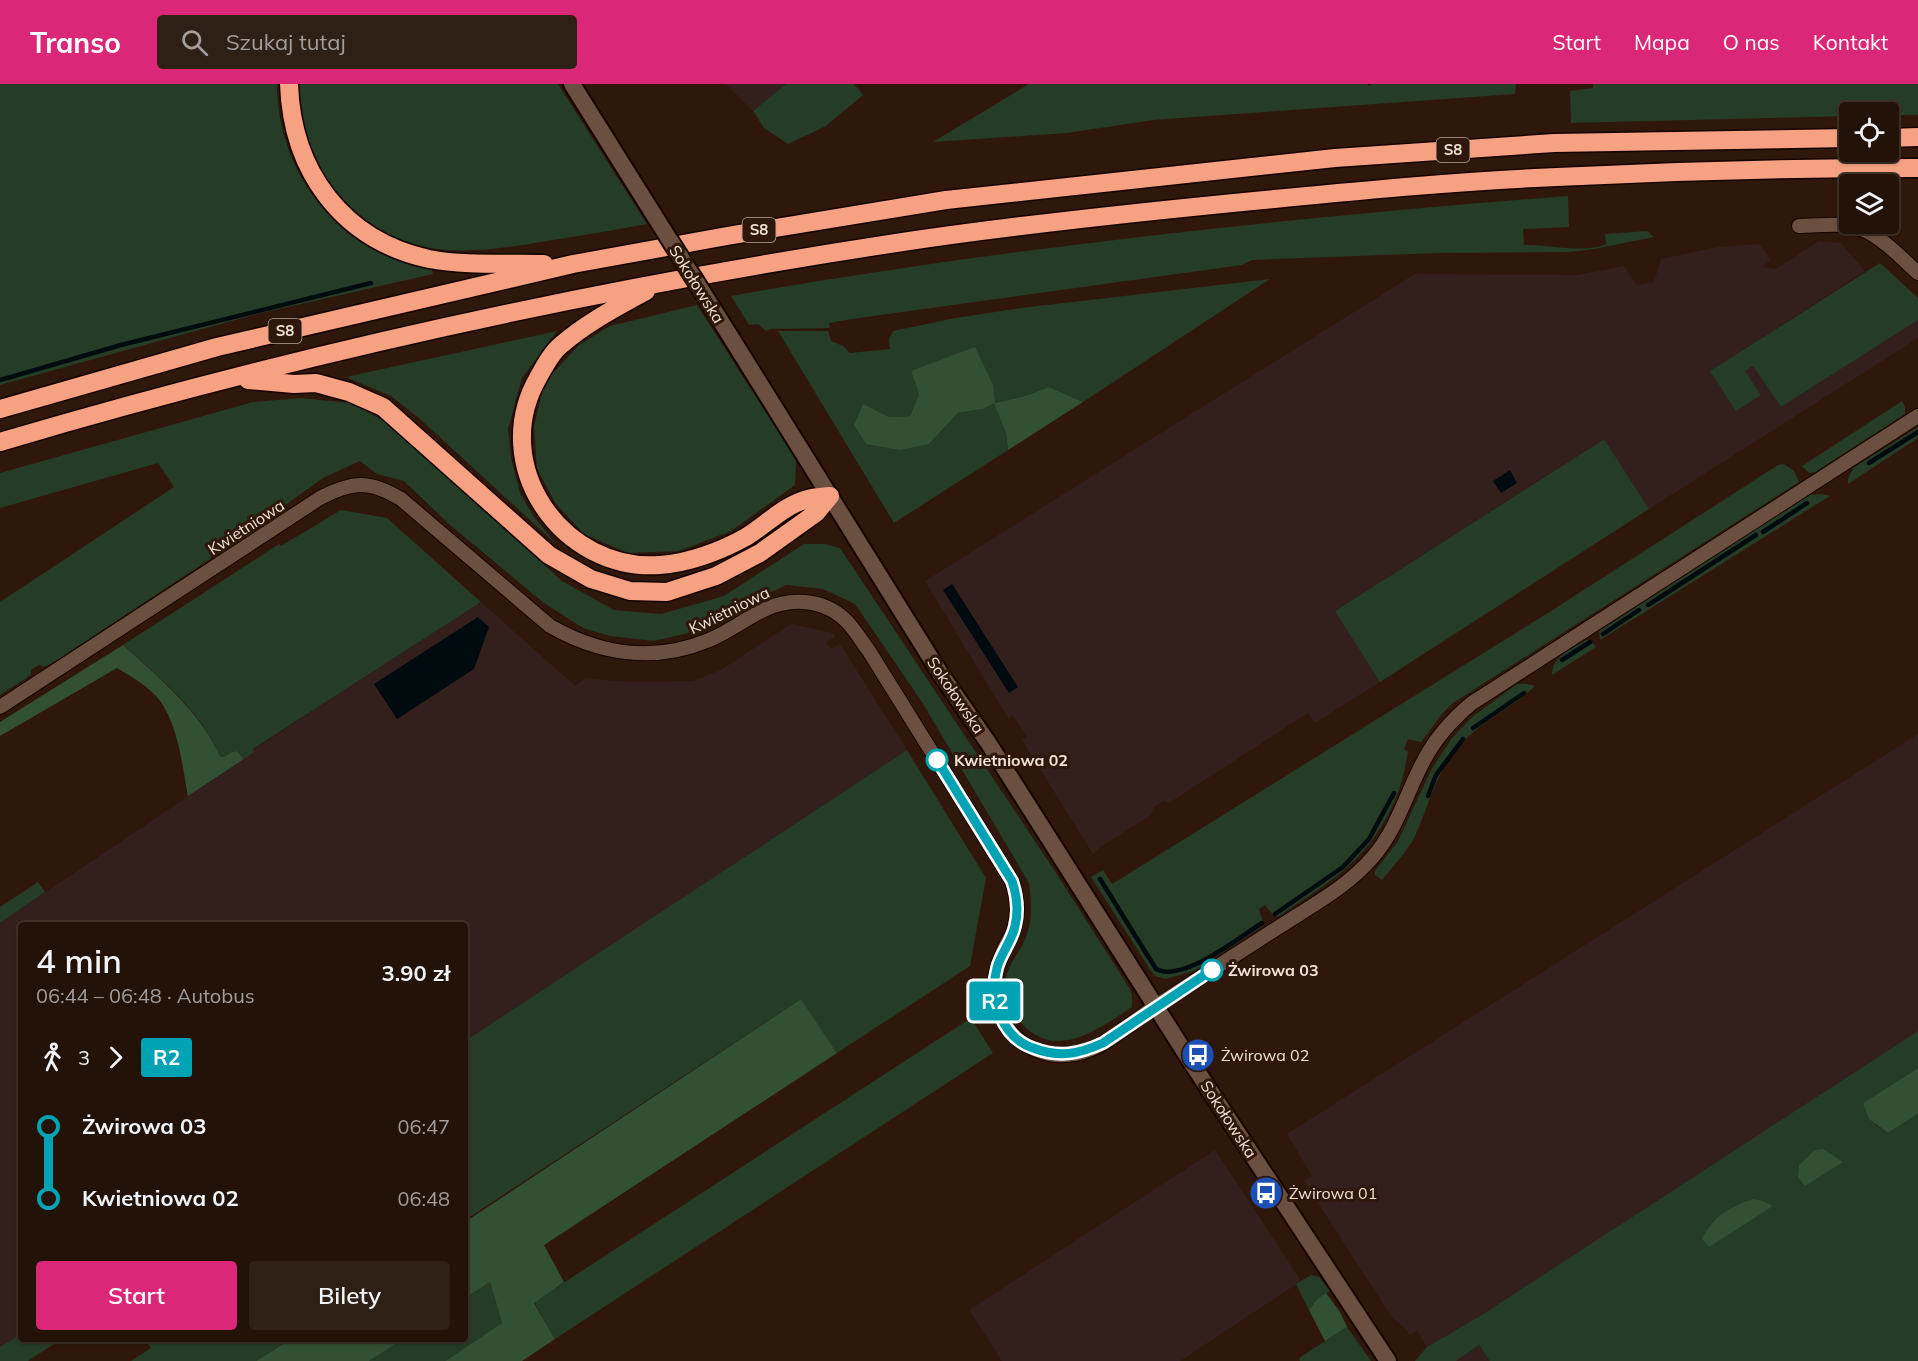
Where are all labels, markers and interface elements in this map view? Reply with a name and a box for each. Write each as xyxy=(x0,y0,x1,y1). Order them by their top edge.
search box xyxy=(157,15,577,69)
text: Transo xyxy=(30,25,121,60)
icon: search xyxy=(178,26,211,59)
text: Szukaj tutaj xyxy=(226,28,346,56)
text: Start xyxy=(1552,29,1601,55)
text: Mapa xyxy=(1634,29,1690,55)
text: O nas xyxy=(1723,29,1780,55)
text: Kontakt xyxy=(1813,29,1888,55)
map controls xyxy=(1839,102,1899,234)
button: locate xyxy=(1839,102,1899,162)
road number: S8 xyxy=(1436,138,1470,162)
button: layers xyxy=(1839,174,1899,234)
road number: S8 xyxy=(742,218,776,242)
street label: Sokołowska xyxy=(665,241,729,327)
road number: S8 xyxy=(268,319,302,343)
street label: Kwietniowa xyxy=(204,495,288,559)
street label: Kwietniowa xyxy=(685,582,773,638)
street label: Sokołowska xyxy=(923,653,989,737)
marker: Kwietniowa 02 xyxy=(926,749,948,771)
place label: Kwietniowa 02 xyxy=(954,750,1068,770)
text: 4 min xyxy=(36,940,122,981)
text: 3.90 zł xyxy=(382,959,450,987)
marker: Żwirowa 03 xyxy=(1201,959,1223,981)
place label: Żwirowa 03 xyxy=(1228,960,1319,980)
line badge: R2 xyxy=(968,982,1022,1020)
text: 06:44 – 06:48 · Autobus xyxy=(36,983,255,1008)
text: R2 xyxy=(981,988,1009,1014)
bus stop icon: Żwirowa 02 xyxy=(1180,1037,1216,1073)
icon: walk xyxy=(36,1041,69,1074)
icon: forward xyxy=(99,1041,132,1074)
text: R2 xyxy=(153,1044,180,1070)
text: 3 xyxy=(78,1045,90,1070)
place label: Żwirowa 02 xyxy=(1221,1045,1309,1065)
street label: Sokołowska xyxy=(1197,1076,1261,1162)
text: Żwirowa 03 xyxy=(82,1112,206,1140)
text: 06:47 xyxy=(397,1114,450,1139)
bus stop icon: Żwirowa 01 xyxy=(1248,1175,1284,1211)
place label: Żwirowa 01 xyxy=(1289,1183,1377,1203)
text: Kwietniowa 02 xyxy=(82,1184,239,1212)
text: 06:48 xyxy=(397,1186,450,1211)
button: Start xyxy=(36,1261,237,1330)
button: Bilety xyxy=(249,1261,450,1330)

